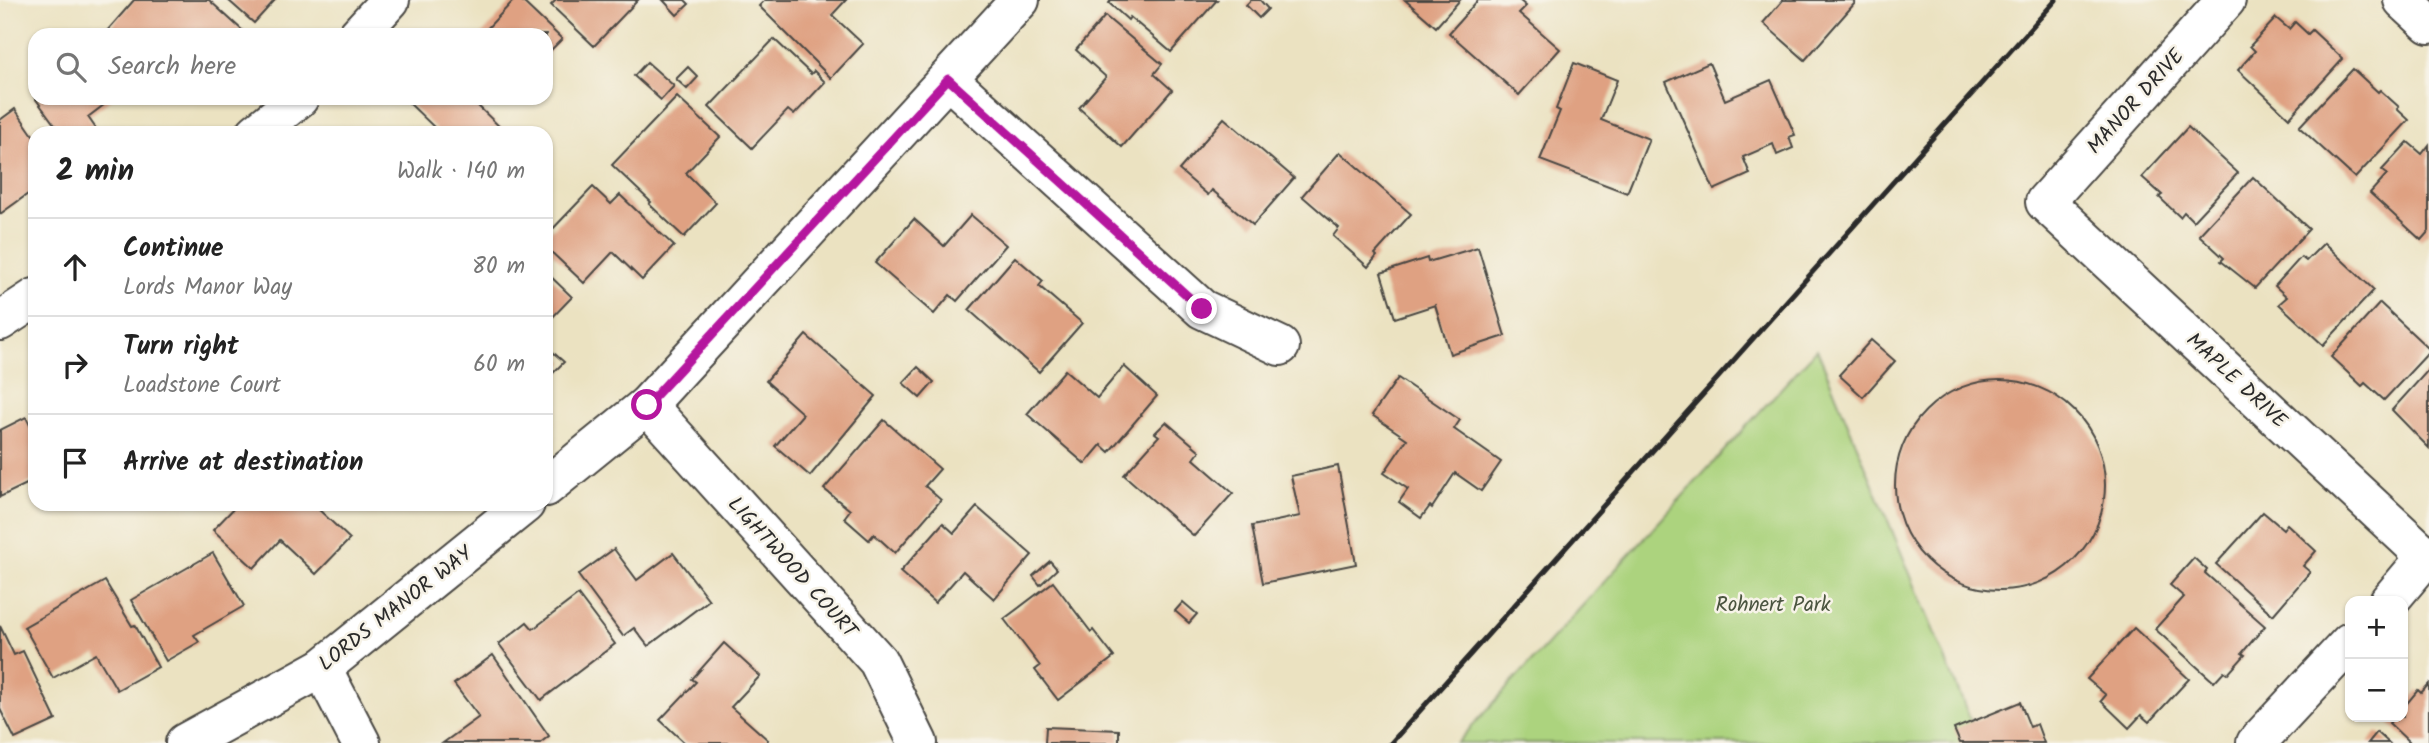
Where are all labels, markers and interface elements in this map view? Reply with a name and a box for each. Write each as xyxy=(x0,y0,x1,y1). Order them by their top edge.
search box xyxy=(28,28,553,105)
street label: MANOR DRIVE xyxy=(2079,41,2193,162)
text: Search here xyxy=(108,46,236,88)
icon: search xyxy=(52,48,90,86)
text: 2 min xyxy=(56,148,134,196)
text: Walk · 140 m xyxy=(397,154,525,190)
text: Continue xyxy=(123,228,224,270)
icon: ahead xyxy=(56,248,94,286)
text: 80 m xyxy=(472,249,525,285)
text: Lords Manor Way xyxy=(123,270,292,306)
route end xyxy=(1186,293,1217,324)
street label: MAPLE DRIVE xyxy=(2178,325,2295,438)
text: Turn right xyxy=(123,326,239,368)
icon: right xyxy=(56,346,94,384)
text: 60 m xyxy=(473,347,525,383)
text: Loadstone Court xyxy=(123,368,281,404)
route start xyxy=(631,389,662,420)
text: Arrive at destination xyxy=(123,442,363,484)
icon: arrive xyxy=(56,444,94,482)
street label: LIGHTWOOD COURT xyxy=(719,489,866,648)
street label: LORDS MANOR WAY xyxy=(312,538,481,680)
park label: Rohnert Park xyxy=(1715,589,1831,622)
map controls xyxy=(2345,596,2408,722)
button: + xyxy=(2345,596,2408,659)
button: − xyxy=(2345,659,2408,722)

